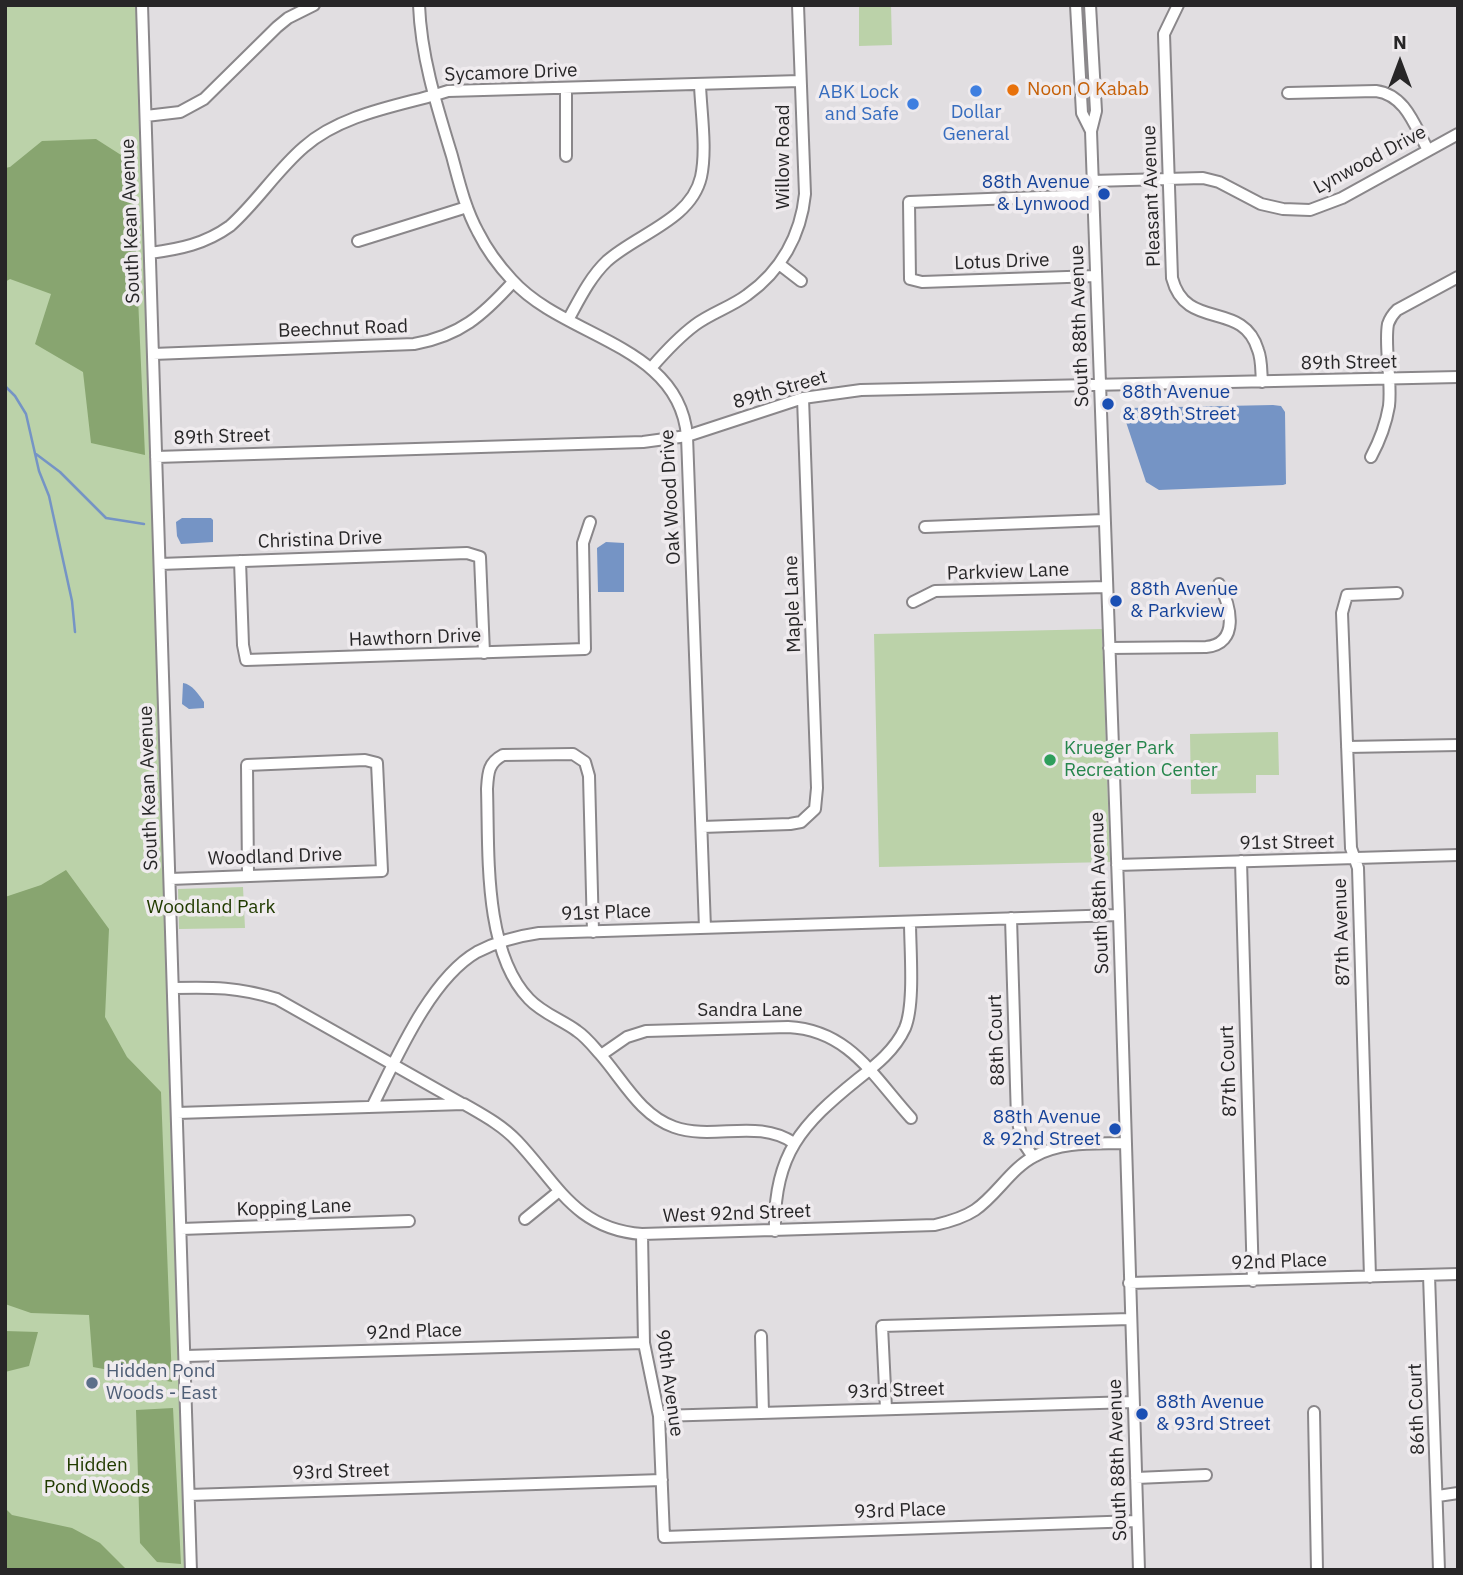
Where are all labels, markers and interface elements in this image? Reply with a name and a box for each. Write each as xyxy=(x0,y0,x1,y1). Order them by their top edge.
north arrow xyxy=(1365,28,1435,98)
text: N xyxy=(1393,30,1407,54)
street label: Sycamore Drive xyxy=(444,59,578,87)
place label: Noon O Kabab xyxy=(1027,79,1149,101)
place label: ABK Lock and Safe xyxy=(818,82,899,126)
marker: Noon O Kabab xyxy=(1005,82,1021,98)
marker: Dollar General xyxy=(968,83,984,99)
marker: ABK Lock and Safe xyxy=(905,96,921,112)
place label: Dollar General xyxy=(942,102,1010,146)
street label: Willow Road xyxy=(773,104,795,210)
street label: Lynwood Drive xyxy=(1310,121,1430,199)
street label: Pleasant Avenue xyxy=(1138,125,1166,267)
street label: South Kean Avenue xyxy=(117,138,145,304)
place label: 88th Avenue & Lynwood xyxy=(982,172,1090,216)
marker: 88th Avenue & Lynwood xyxy=(1096,186,1112,202)
street label: South 88th Avenue xyxy=(1066,244,1094,408)
street label: Lotus Drive xyxy=(954,249,1050,275)
street label: Beechnut Road xyxy=(278,315,408,343)
street label: 89th Street xyxy=(1300,351,1398,375)
street label: 89th Street xyxy=(730,366,830,414)
place label: 88th Avenue & 89th Street xyxy=(1122,382,1237,426)
marker: 88th Avenue & 89th Street xyxy=(1100,396,1116,412)
street label: 89th Street xyxy=(173,424,271,450)
street label: Oak Wood Drive xyxy=(656,429,686,565)
street label: Christina Drive xyxy=(257,526,383,554)
street label: Maple Lane xyxy=(780,555,806,653)
street label: Parkview Lane xyxy=(946,558,1070,586)
place label: 88th Avenue & Parkview xyxy=(1130,579,1238,623)
marker: 88th Avenue & Parkview xyxy=(1108,593,1124,609)
street label: Hawthorn Drive xyxy=(348,624,482,652)
street label: South Kean Avenue xyxy=(135,705,163,871)
place label: Krueger Park Recreation Center xyxy=(1064,738,1218,782)
marker: Krueger Park Recreation Center xyxy=(1042,752,1058,768)
street label: South 88th Avenue xyxy=(1086,811,1114,975)
street label: 91st Street xyxy=(1239,831,1335,855)
street label: Woodland Drive xyxy=(207,843,343,871)
street label: 87th Avenue xyxy=(1329,878,1355,986)
park label: Woodland Park xyxy=(146,897,276,919)
street label: 91st Place xyxy=(561,900,651,926)
street label: 88th Court xyxy=(984,994,1010,1086)
street label: Sandra Lane xyxy=(697,1000,803,1022)
street label: 87th Court xyxy=(1216,1025,1242,1117)
place label: 88th Avenue & 92nd Street xyxy=(982,1107,1101,1151)
marker: 88th Avenue & 92nd Street xyxy=(1107,1121,1123,1137)
street label: Kopping Lane xyxy=(236,1195,352,1221)
street label: West 92nd Street xyxy=(662,1200,812,1228)
street label: 92nd Place xyxy=(1231,1249,1327,1275)
street label: 92nd Place xyxy=(366,1319,462,1345)
street label: 90th Avenue xyxy=(650,1328,688,1438)
place label: Hidden Pond Woods - East xyxy=(106,1361,218,1405)
street label: 86th Court xyxy=(1404,1363,1430,1455)
marker: Hidden Pond Woods - East xyxy=(84,1375,100,1391)
street label: 93rd Street xyxy=(847,1378,945,1404)
street label: South 88th Avenue xyxy=(1104,1378,1132,1542)
place label: 88th Avenue & 93rd Street xyxy=(1156,1392,1271,1436)
marker: 88th Avenue & 93rd Street xyxy=(1134,1406,1150,1422)
park label: Hidden Pond Woods xyxy=(44,1455,150,1499)
street label: 93rd Street xyxy=(292,1459,390,1485)
street label: 93rd Place xyxy=(854,1498,946,1524)

